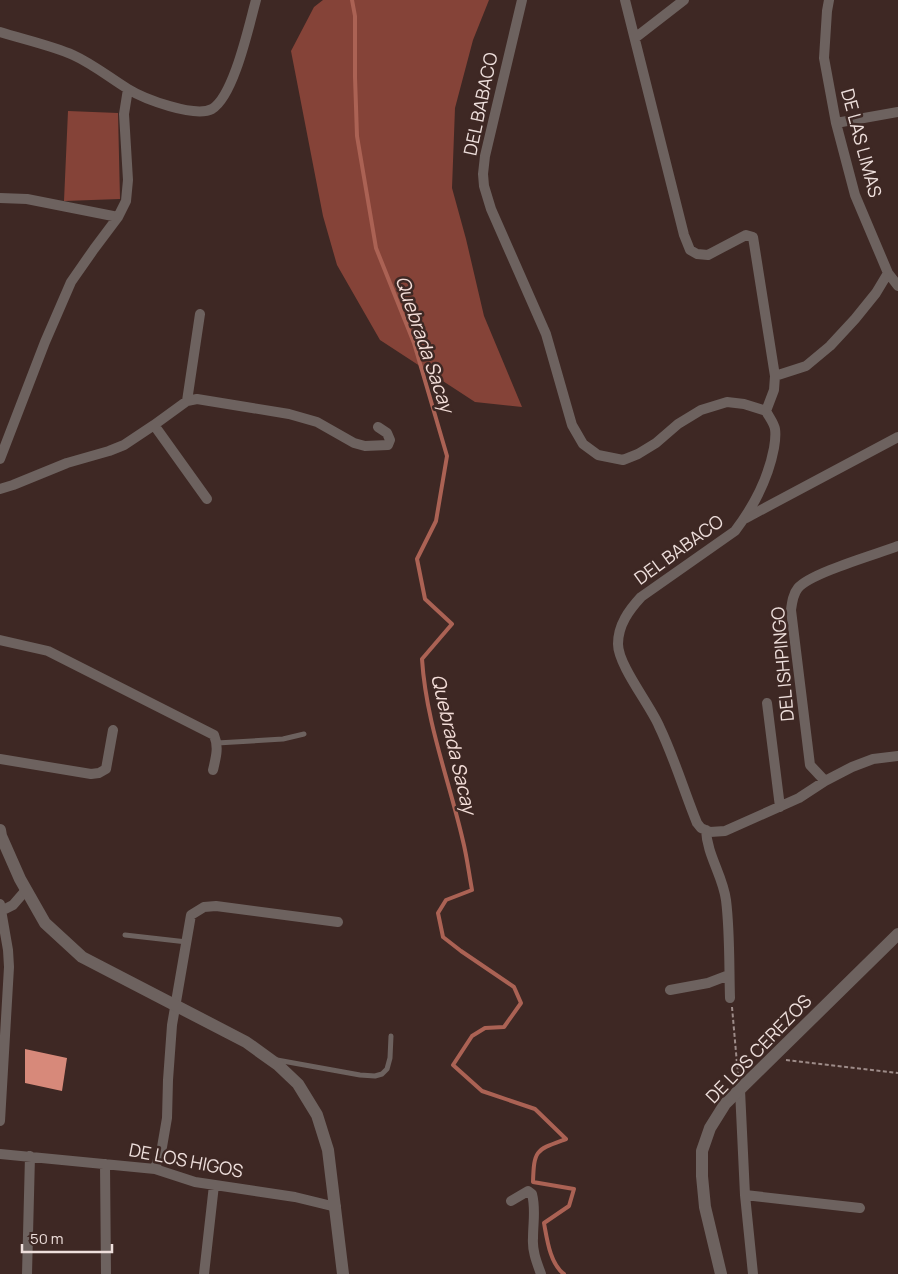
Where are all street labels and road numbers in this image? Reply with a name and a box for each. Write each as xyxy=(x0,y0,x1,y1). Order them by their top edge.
street label: DEL BABACO xyxy=(457,50,503,157)
street label: DE LAS LIMAS xyxy=(836,86,888,200)
street label: DEL BABACO xyxy=(629,509,728,590)
street label: DEL ISHPINGO xyxy=(765,606,799,722)
street label: DE LOS CEREZOS xyxy=(700,989,816,1108)
street label: DE LOS HIGOS xyxy=(127,1137,245,1183)

